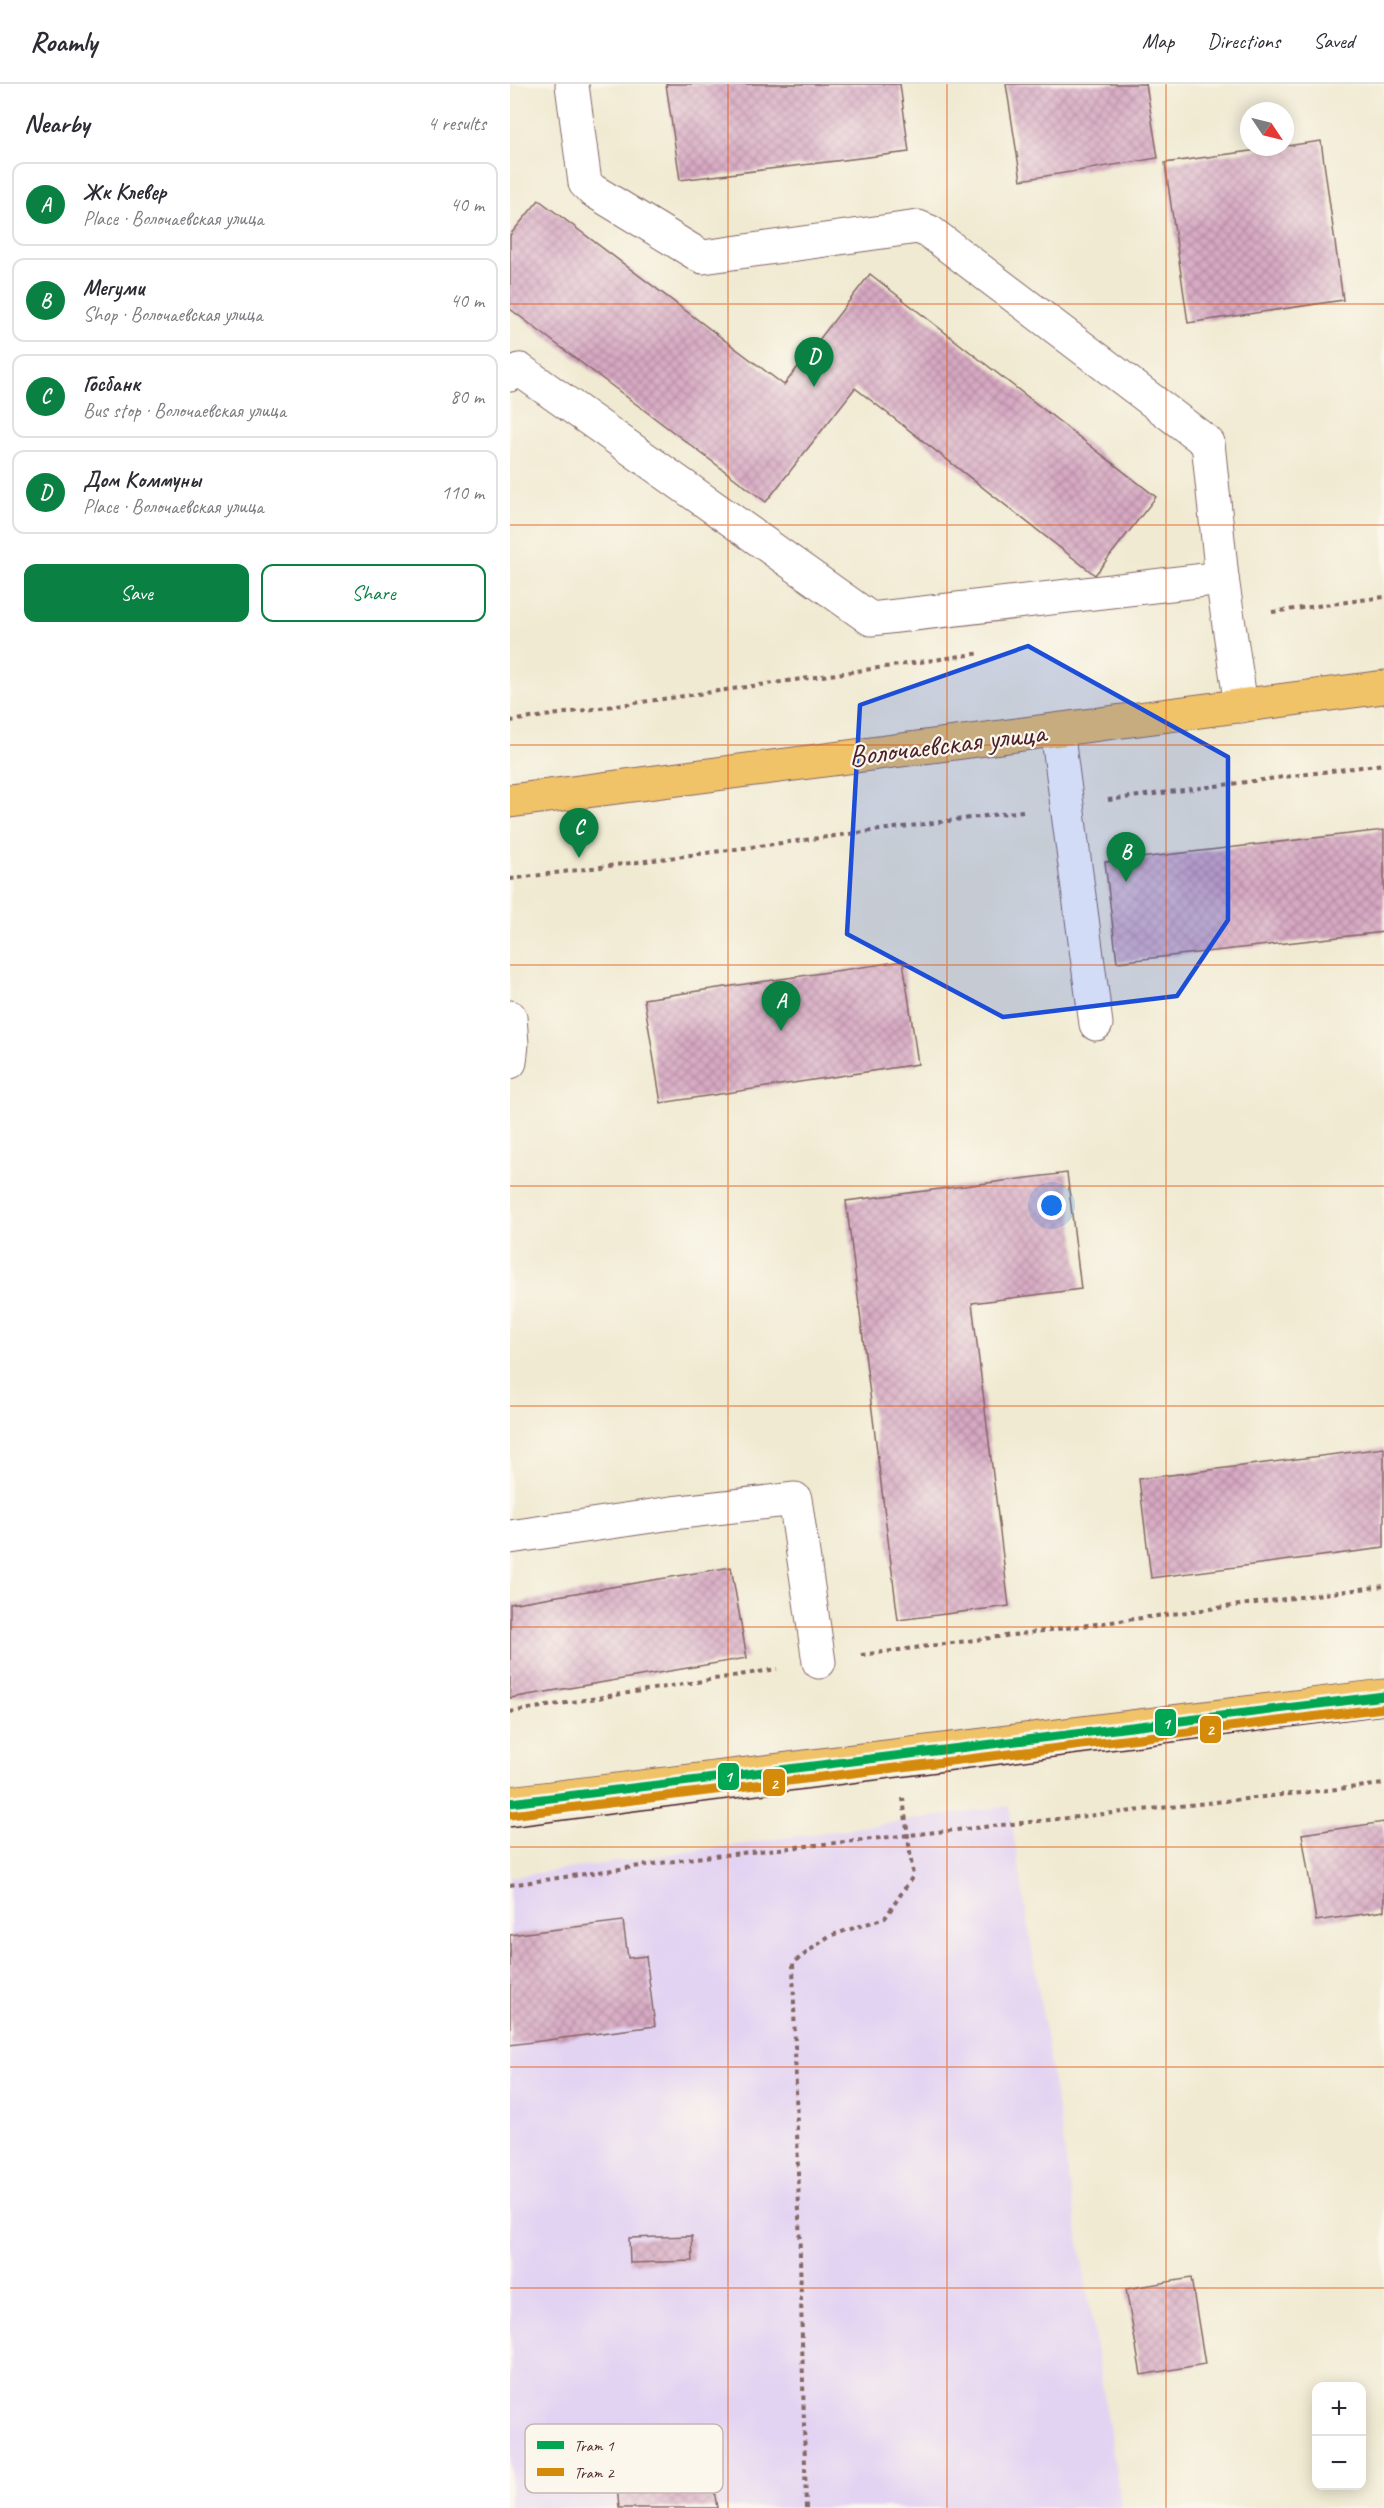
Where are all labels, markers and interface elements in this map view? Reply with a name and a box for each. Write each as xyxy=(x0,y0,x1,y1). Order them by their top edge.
text: Roamly xyxy=(30,24,97,59)
text: Map xyxy=(1142,28,1174,54)
text: Directions xyxy=(1207,28,1280,54)
text: Saved xyxy=(1313,28,1354,54)
north arrow xyxy=(1240,102,1294,156)
text: Nearby xyxy=(24,107,89,140)
text: 4 results xyxy=(427,111,486,136)
text: Жк Клевер xyxy=(83,178,166,206)
text: A xyxy=(40,192,51,217)
text: 40 m xyxy=(450,192,484,217)
text: Place · Волочаевская улица xyxy=(83,206,263,231)
text: Мегуми xyxy=(83,274,144,302)
text: B xyxy=(40,288,51,313)
text: 40 m xyxy=(450,288,484,313)
text: Shop · Волочаевская улица xyxy=(83,302,262,327)
pin: D xyxy=(794,338,834,387)
text: Госбанк xyxy=(83,370,140,398)
text: C xyxy=(41,384,50,409)
text: 80 m xyxy=(450,384,484,409)
text: Bus stop · Волочаевская улица xyxy=(83,398,286,423)
text: Дом Коммуны xyxy=(83,466,201,494)
text: D xyxy=(40,480,51,505)
text: 110 m xyxy=(441,480,484,505)
text: Place · Волочаевская улица xyxy=(83,494,263,519)
button: Save xyxy=(24,564,249,622)
button: Share xyxy=(261,564,486,622)
street label: Волочаевская улица xyxy=(846,713,1050,775)
pin: C xyxy=(560,808,598,858)
pin: B xyxy=(1106,832,1146,882)
pin: A xyxy=(762,982,800,1031)
your location xyxy=(1037,1191,1066,1220)
line badge: 1 xyxy=(1154,1708,1177,1737)
text: 1 xyxy=(1162,1714,1171,1734)
line badge: 2 xyxy=(1199,1715,1222,1744)
text: 2 xyxy=(1206,1720,1215,1740)
line badge: 1 xyxy=(717,1762,740,1791)
text: 1 xyxy=(724,1767,733,1787)
line badge: 2 xyxy=(762,1768,786,1797)
text: 2 xyxy=(770,1774,779,1794)
map controls xyxy=(1312,2382,1366,2490)
button: + xyxy=(1312,2382,1366,2436)
legend xyxy=(525,2424,723,2493)
text: Tram 1 xyxy=(574,2436,614,2456)
button: − xyxy=(1312,2436,1366,2490)
text: Tram 2 xyxy=(574,2463,615,2483)

